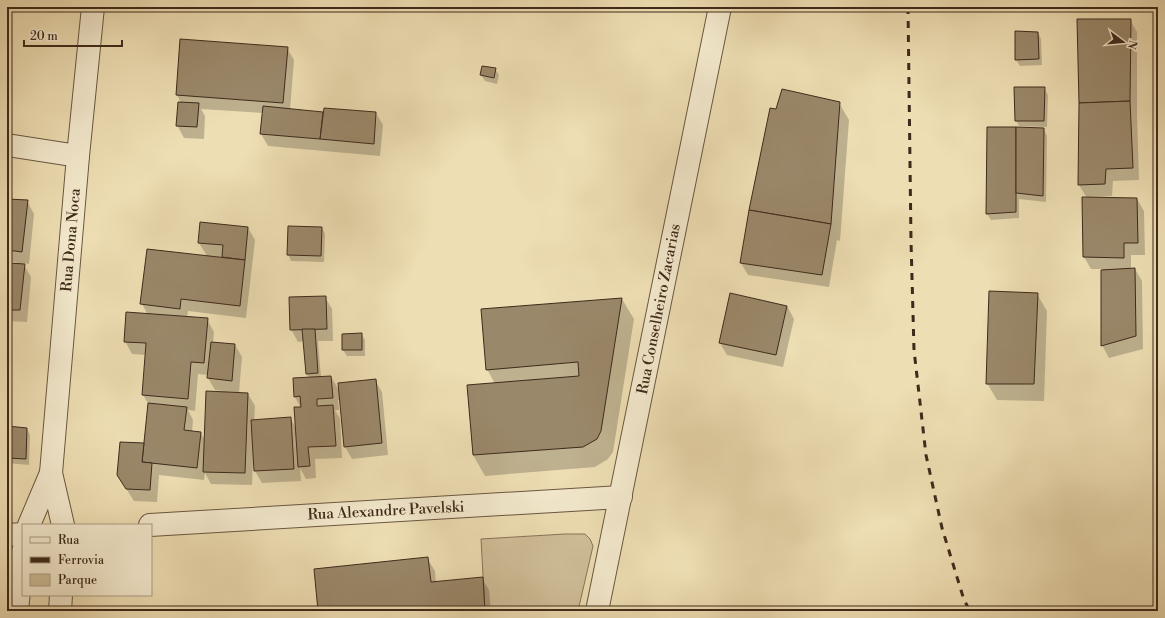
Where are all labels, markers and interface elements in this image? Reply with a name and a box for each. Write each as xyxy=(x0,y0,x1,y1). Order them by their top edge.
scale bar xyxy=(24,22,122,48)
north arrow xyxy=(1103,22,1143,62)
text: 20 m xyxy=(30,29,58,44)
text: N xyxy=(1124,38,1140,51)
street label: Rua Dona Noca xyxy=(57,187,85,293)
street label: Rua Conselheiro Zacarias xyxy=(633,222,685,396)
street label: Rua Alexandre Pavelski xyxy=(307,497,465,525)
legend xyxy=(22,524,152,596)
text: Rua xyxy=(58,533,80,548)
text: Ferrovia xyxy=(58,553,105,568)
text: Parque xyxy=(58,573,97,588)

